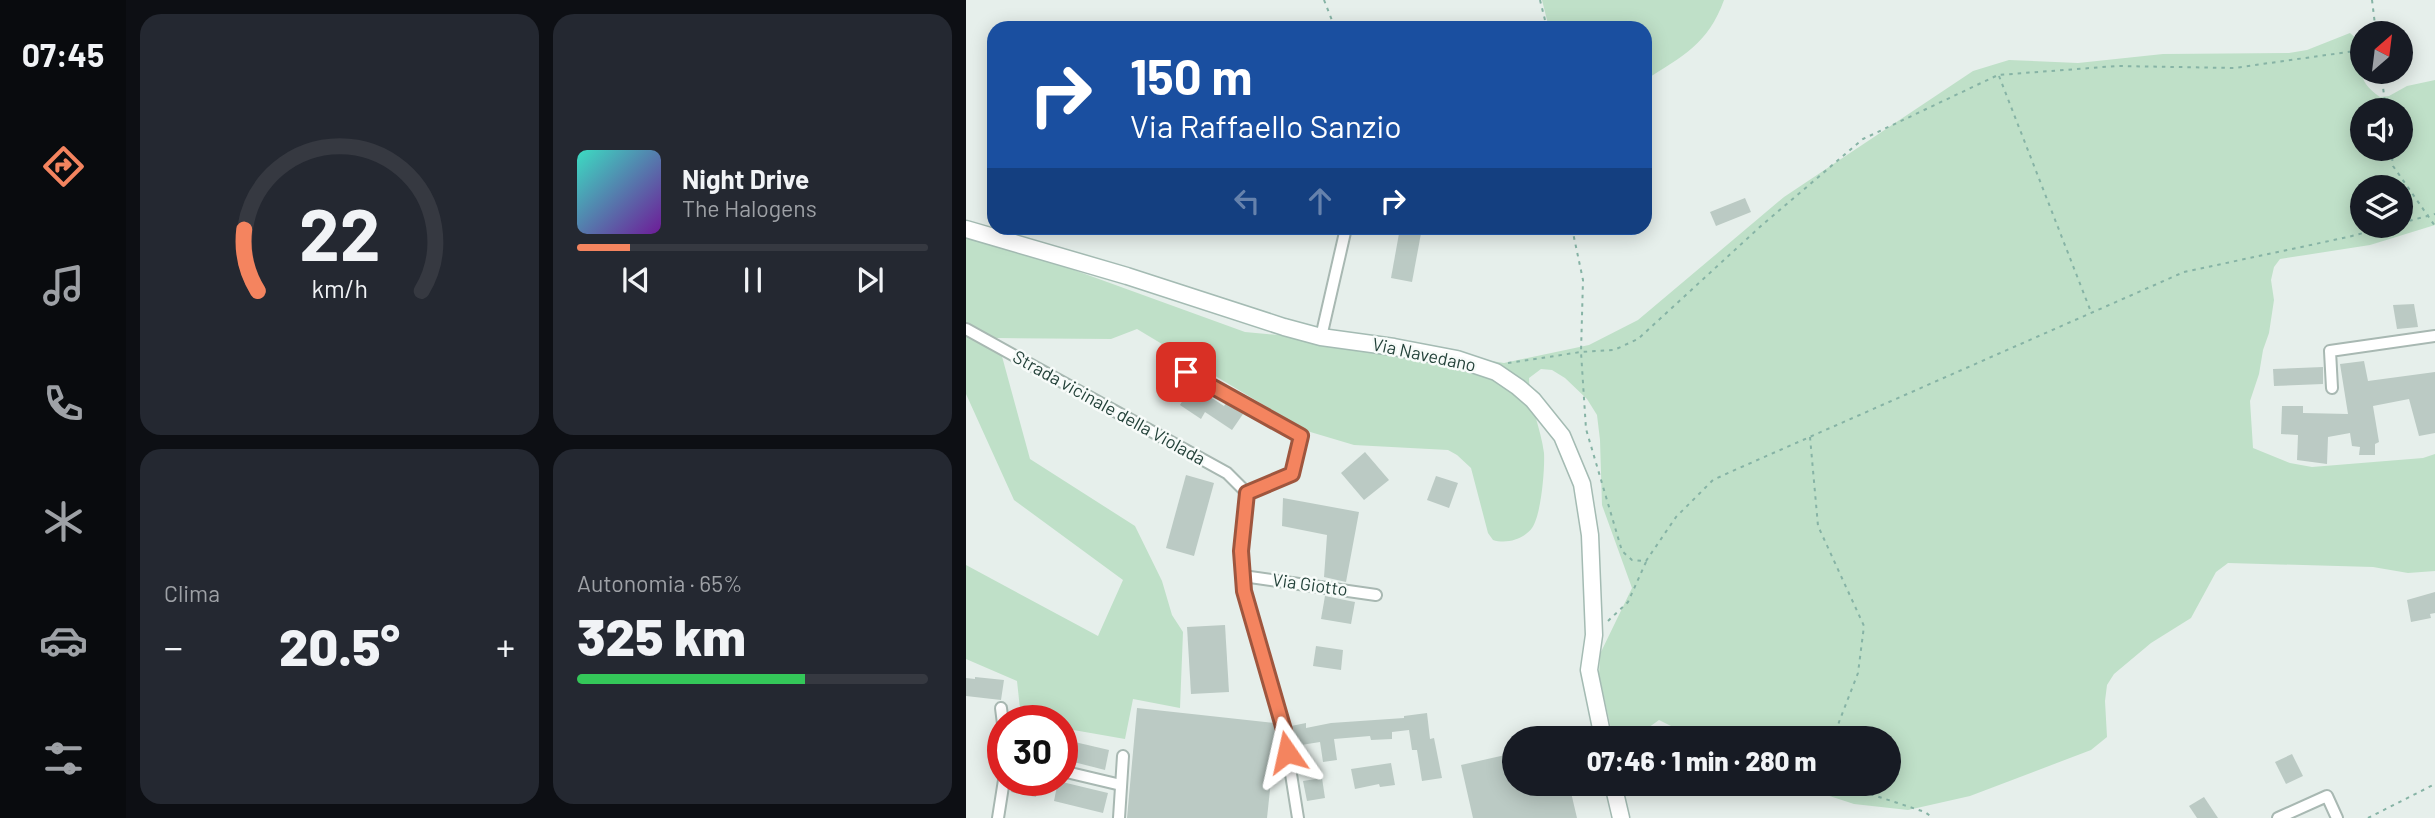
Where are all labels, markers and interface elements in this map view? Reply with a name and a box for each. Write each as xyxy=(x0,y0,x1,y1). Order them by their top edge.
north arrow xyxy=(2350,21,2413,84)
map controls xyxy=(2350,21,2413,238)
text: 07:45 xyxy=(22,35,104,73)
text: 150 m xyxy=(1130,46,1252,105)
icon: right xyxy=(1015,49,1106,140)
button: sound xyxy=(2350,98,2413,161)
text: Via Raffaello Sanzio xyxy=(1130,106,1402,144)
icon: directions xyxy=(39,142,88,191)
text: Night Drive xyxy=(682,163,809,194)
button: layers xyxy=(2350,175,2413,238)
icon: left xyxy=(1228,182,1266,220)
icon: ahead xyxy=(1301,182,1339,220)
icon: right xyxy=(1374,182,1412,220)
text: 22 xyxy=(299,188,380,276)
text: The Halogens xyxy=(682,194,817,222)
icon: music xyxy=(39,261,88,310)
icon: previous xyxy=(617,261,655,299)
icon: pause xyxy=(734,261,772,299)
icon: next xyxy=(851,261,889,299)
text: km/h xyxy=(311,273,368,303)
street label: Via Navedano xyxy=(1370,332,1478,376)
pin xyxy=(1156,342,1216,402)
street label: Strada vicinale della Violada xyxy=(1009,345,1210,469)
icon: arrive xyxy=(1167,353,1205,391)
icon: phone xyxy=(39,379,88,428)
icon: climate xyxy=(39,497,88,546)
street label: Via Giotto xyxy=(1271,568,1349,600)
text: Autonomia · 65% xyxy=(577,569,742,597)
text: Clima xyxy=(164,579,220,607)
text: 325 km xyxy=(577,604,746,666)
text: 20.5° xyxy=(279,614,400,676)
icon: car xyxy=(39,616,88,665)
text: − xyxy=(164,623,183,669)
text: + xyxy=(496,623,515,669)
speed limit sign: 30 xyxy=(987,705,1078,796)
position arrow xyxy=(1250,715,1324,789)
icon: filters xyxy=(39,734,88,783)
text: 07:46 · 1 min · 280 m xyxy=(1587,745,1816,776)

